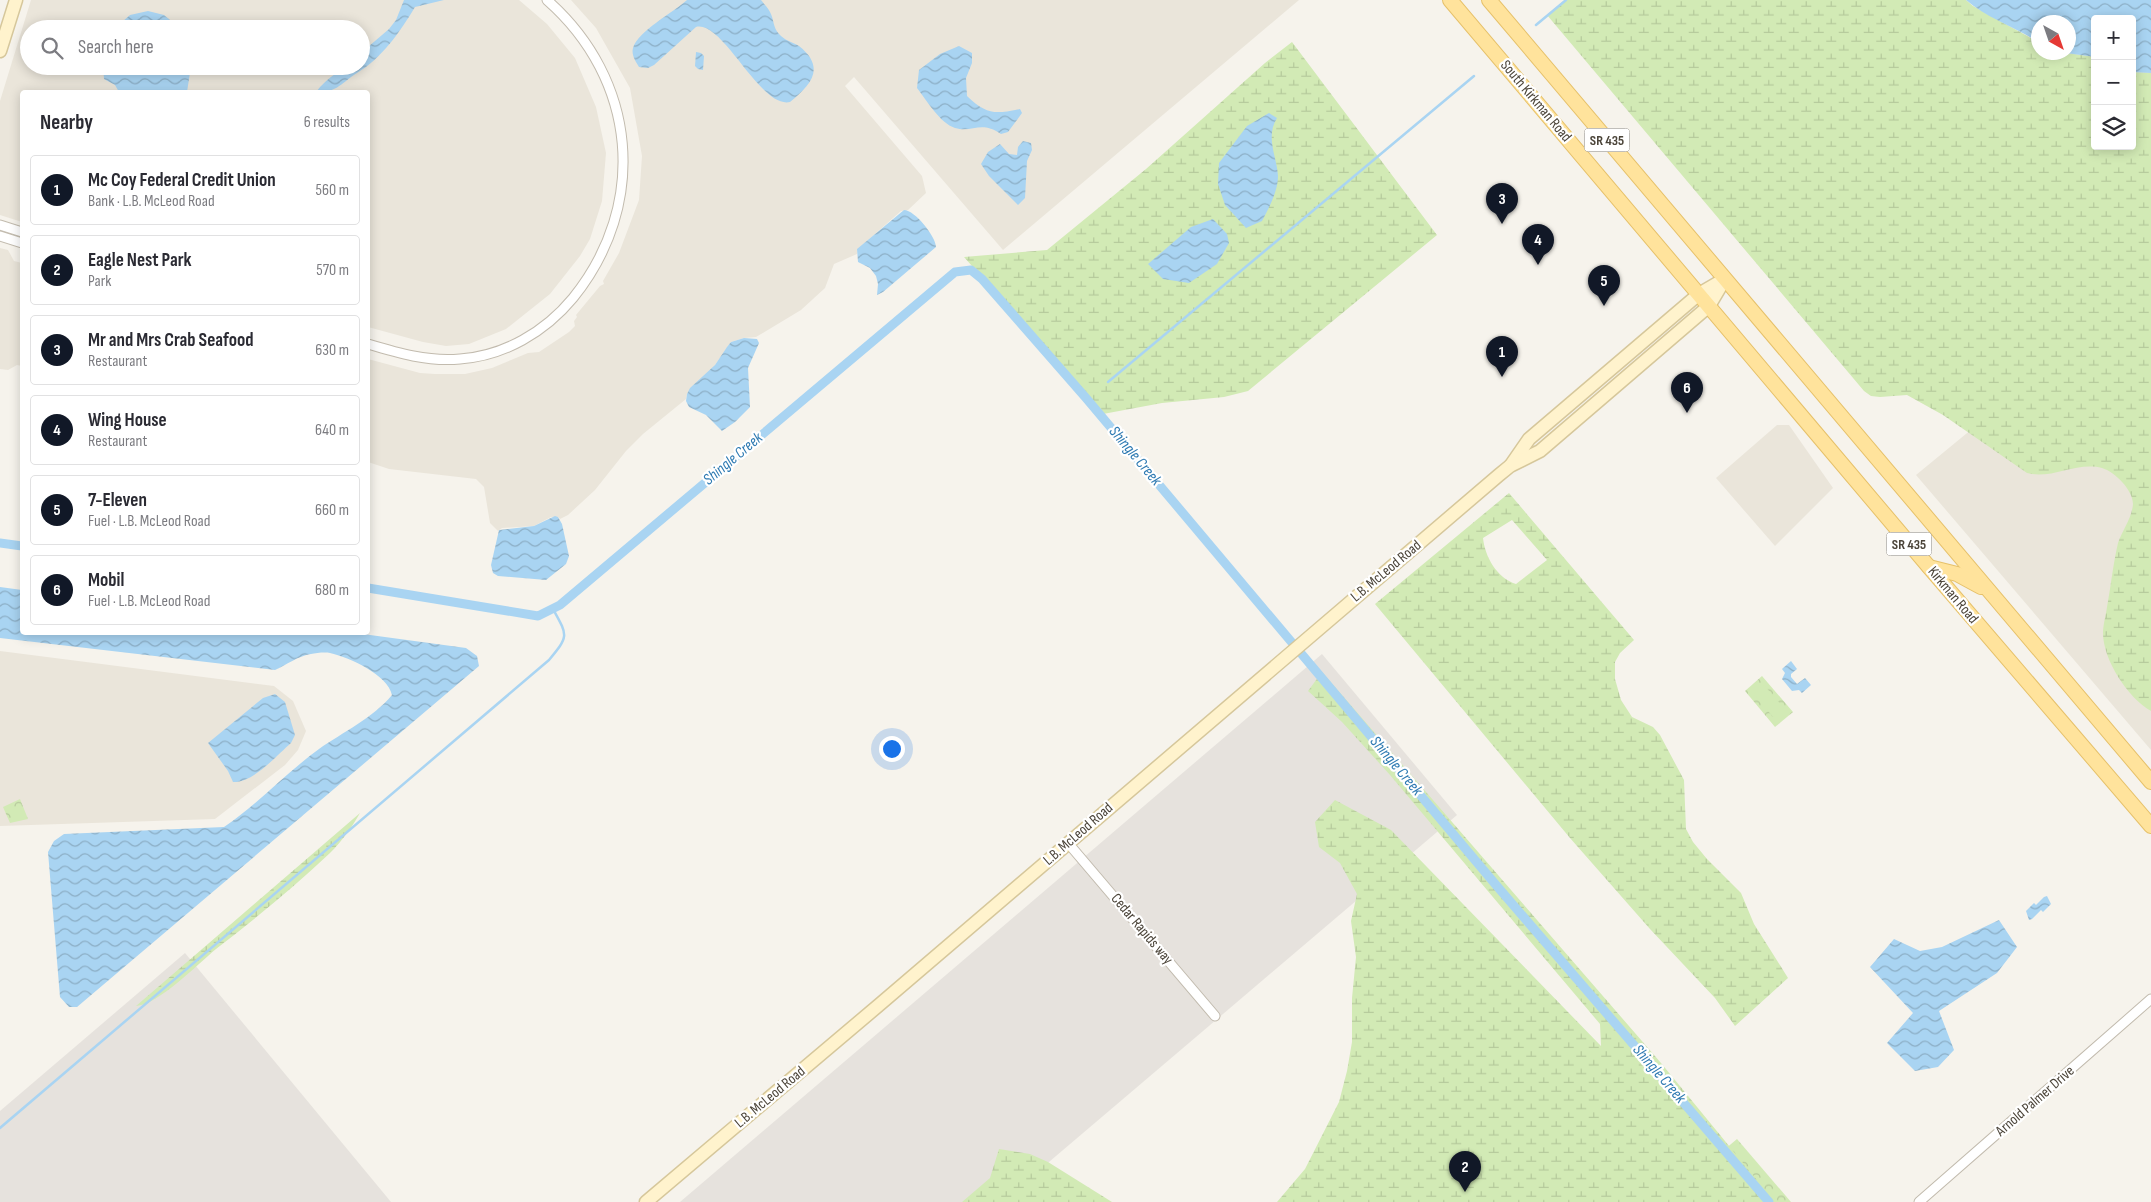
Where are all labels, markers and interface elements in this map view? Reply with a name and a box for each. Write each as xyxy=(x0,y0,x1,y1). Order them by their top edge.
north arrow xyxy=(2031,15,2076,60)
map controls xyxy=(2091,15,2136,150)
button: + xyxy=(2091,15,2136,60)
search box xyxy=(20,20,370,75)
icon: search xyxy=(38,34,66,62)
text: Search here xyxy=(78,36,154,59)
street label: South Kirkman Road xyxy=(1496,56,1576,146)
button: − xyxy=(2091,60,2136,105)
button: layers xyxy=(2091,105,2136,150)
text: Nearby xyxy=(40,110,93,135)
text: 6 results xyxy=(304,113,350,132)
road number: SR 435 xyxy=(1584,128,1630,152)
text: Mc Coy Federal Credit Union xyxy=(88,169,276,192)
text: 1 xyxy=(54,181,60,200)
text: 560 m xyxy=(316,181,349,200)
pin: 3 xyxy=(1486,183,1518,224)
text: Bank · L.B. McLeod Road xyxy=(88,192,215,211)
pin: 4 xyxy=(1522,224,1554,265)
text: Eagle Nest Park xyxy=(88,249,192,272)
text: 2 xyxy=(53,261,61,280)
text: 570 m xyxy=(316,261,349,280)
pin: 5 xyxy=(1588,265,1620,306)
text: Park xyxy=(88,272,111,291)
text: Mr and Mrs Crab Seafood xyxy=(88,329,254,352)
pin: 1 xyxy=(1486,336,1518,377)
text: 3 xyxy=(53,341,61,360)
text: 630 m xyxy=(315,341,349,360)
text: Restaurant xyxy=(88,352,147,371)
pin: 6 xyxy=(1671,372,1703,413)
text: Wing House xyxy=(88,409,167,432)
text: 4 xyxy=(53,421,61,440)
text: 640 m xyxy=(315,421,349,440)
water label: Shingle Creek xyxy=(1105,423,1166,490)
water label: Shingle Creek xyxy=(700,428,767,489)
text: Restaurant xyxy=(88,432,147,451)
text: 7-Eleven xyxy=(88,489,147,512)
text: 5 xyxy=(53,501,61,520)
text: 660 m xyxy=(315,501,349,520)
text: Fuel · L.B. McLeod Road xyxy=(88,512,210,531)
road number: SR 435 xyxy=(1886,532,1932,556)
street label: L.B. McLeod Road xyxy=(1347,536,1425,606)
street label: Kirkman Road xyxy=(1924,563,1982,627)
text: Mobil xyxy=(88,569,124,592)
text: 6 xyxy=(53,581,61,600)
text: 680 m xyxy=(315,581,349,600)
text: Fuel · L.B. McLeod Road xyxy=(88,592,210,611)
water label: Shingle Creek xyxy=(1366,733,1427,800)
your location xyxy=(879,736,905,762)
street label: L.B. McLeod Road xyxy=(1039,799,1117,869)
street label: Cedar Rapids way xyxy=(1107,890,1177,969)
water label: Shingle Creek xyxy=(1628,1041,1690,1108)
street label: L.B. McLeod Road xyxy=(731,1062,809,1132)
street label: Arnold Palmer Drive xyxy=(1991,1062,2078,1141)
pin: 2 xyxy=(1449,1151,1481,1192)

